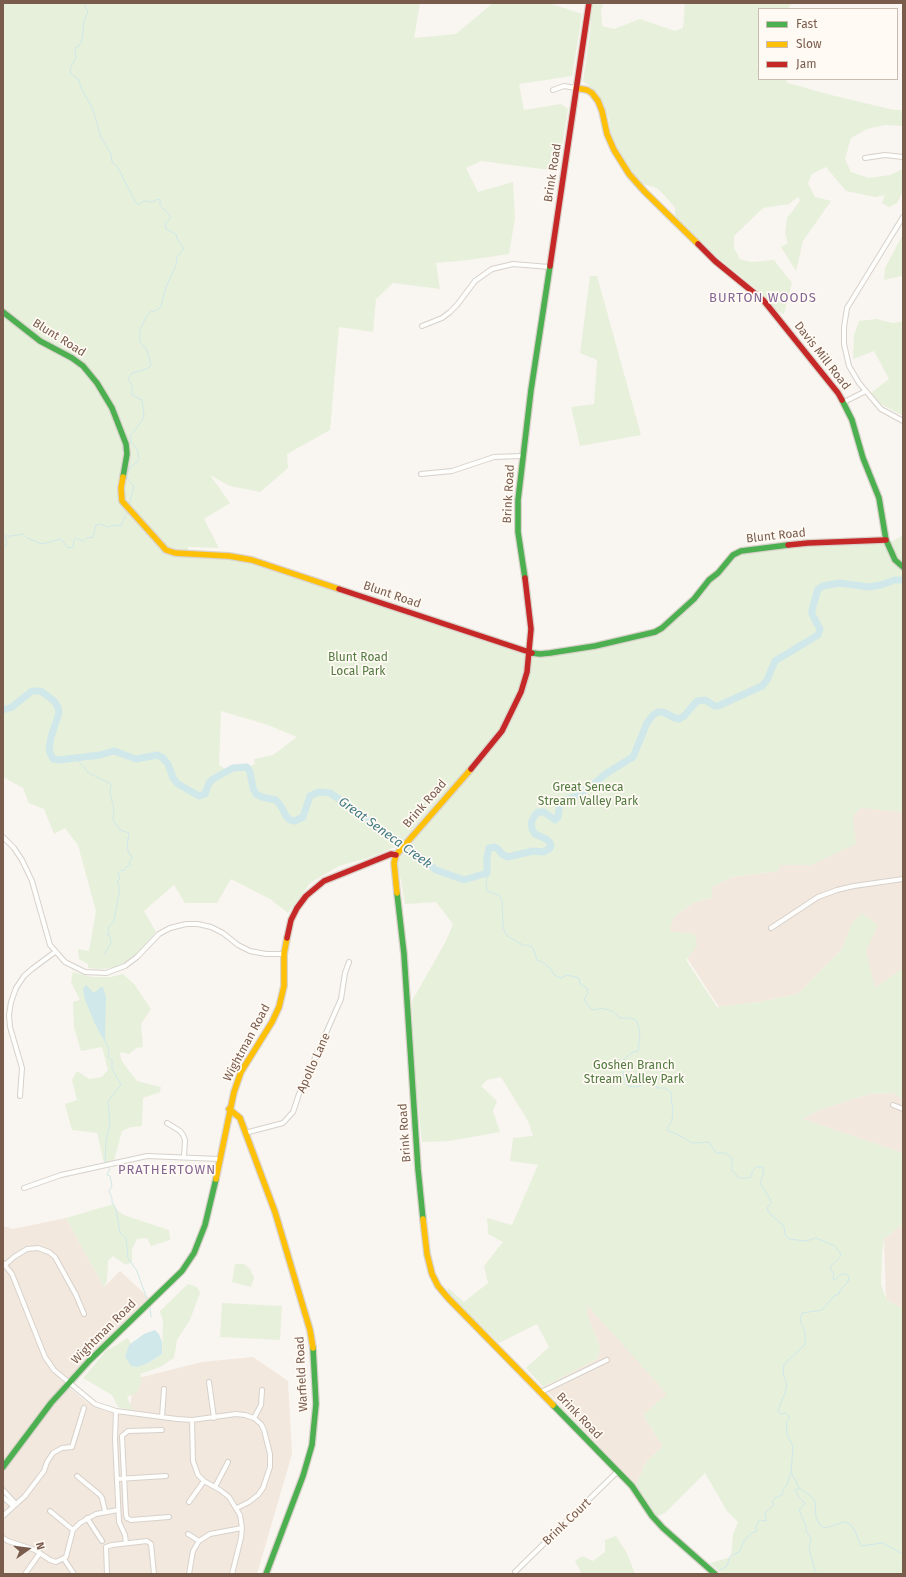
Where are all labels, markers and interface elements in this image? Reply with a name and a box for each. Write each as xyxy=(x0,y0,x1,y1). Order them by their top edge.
legend xyxy=(758,8,898,80)
text: Fast xyxy=(796,17,818,31)
text: Slow xyxy=(796,37,822,51)
text: Jam xyxy=(796,57,816,71)
street label: Brink Road xyxy=(541,143,565,203)
district label: BURTON WOODS xyxy=(709,290,817,306)
street label: Blunt Road xyxy=(30,316,88,360)
street label: Davis Mill Road xyxy=(791,319,853,393)
street label: Brink Road xyxy=(500,464,518,524)
street label: Blunt Road xyxy=(745,526,807,546)
street label: Blunt Road xyxy=(361,578,423,612)
park label: Blunt Road Local Park xyxy=(328,651,388,679)
street label: Brink Road xyxy=(400,777,450,831)
park label: Great Seneca Stream Valley Park xyxy=(538,781,638,809)
water label: Great Seneca Creek xyxy=(335,794,435,872)
street label: Wightman Road xyxy=(221,1002,273,1084)
street label: Apollo Lane xyxy=(294,1031,334,1095)
park label: Goshen Branch Stream Valley Park xyxy=(584,1059,684,1087)
street label: Brink Road xyxy=(396,1103,414,1163)
district label: PRATHERTOWN xyxy=(118,1162,216,1178)
street label: Wightman Road xyxy=(69,1297,139,1367)
street label: Warfield Road xyxy=(293,1336,311,1412)
street label: Brink Road xyxy=(553,1390,605,1442)
street label: Brink Court xyxy=(540,1496,594,1548)
north arrow xyxy=(8,1529,48,1569)
text: N xyxy=(33,1541,47,1551)

